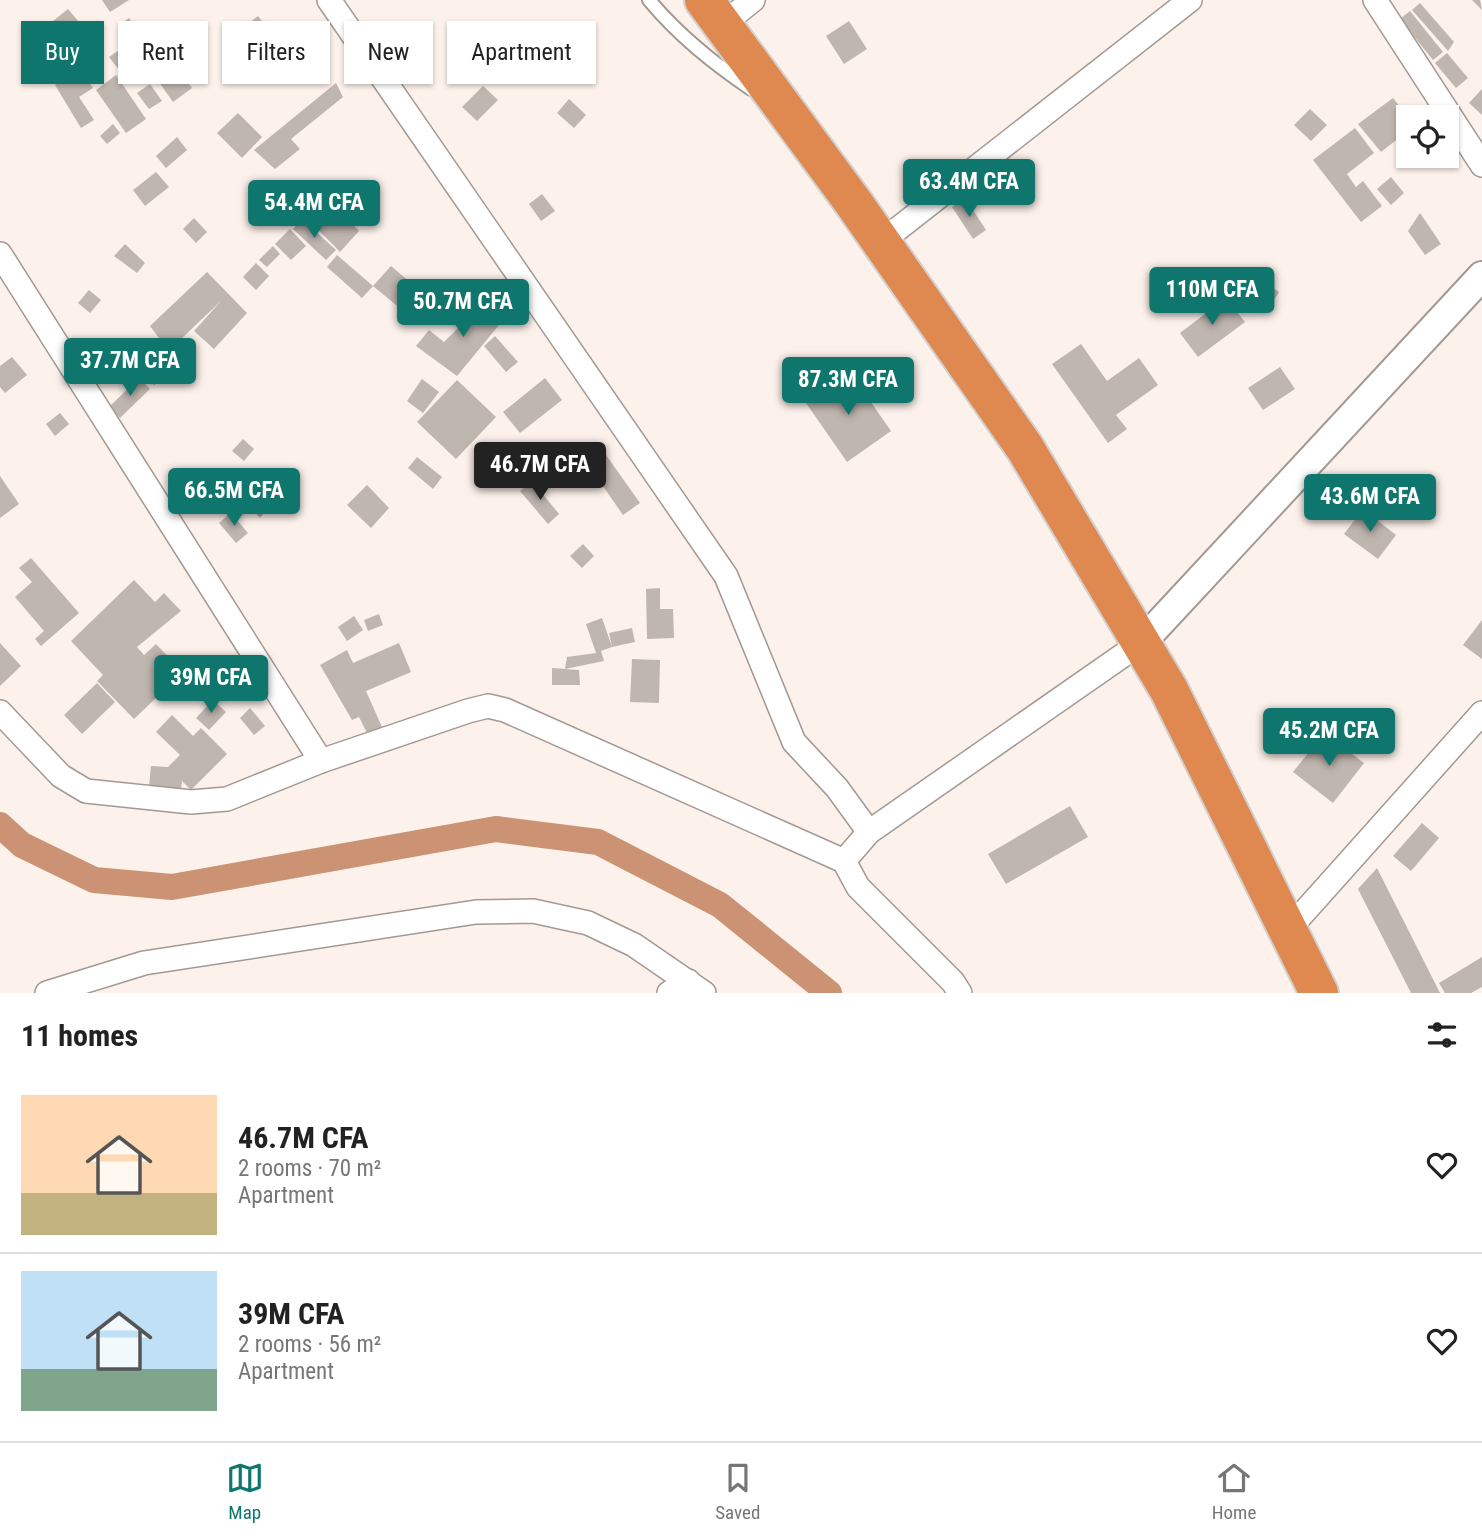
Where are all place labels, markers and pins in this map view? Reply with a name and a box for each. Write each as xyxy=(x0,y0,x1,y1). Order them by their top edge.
pin: 63.4M CFA xyxy=(889,160,1049,219)
pin: 54.4M CFA xyxy=(234,180,394,240)
pin: 110M CFA xyxy=(1140,268,1284,327)
pin: 50.7M CFA xyxy=(383,280,543,339)
pin: 37.7M CFA xyxy=(50,338,210,398)
pin: 87.3M CFA xyxy=(768,358,928,417)
pin: 46.7M CFA xyxy=(460,442,620,502)
pin: 66.5M CFA xyxy=(154,468,314,528)
pin: 43.6M CFA xyxy=(1290,475,1450,534)
pin: 39M CFA xyxy=(146,656,276,715)
pin: 45.2M CFA xyxy=(1249,708,1409,768)

